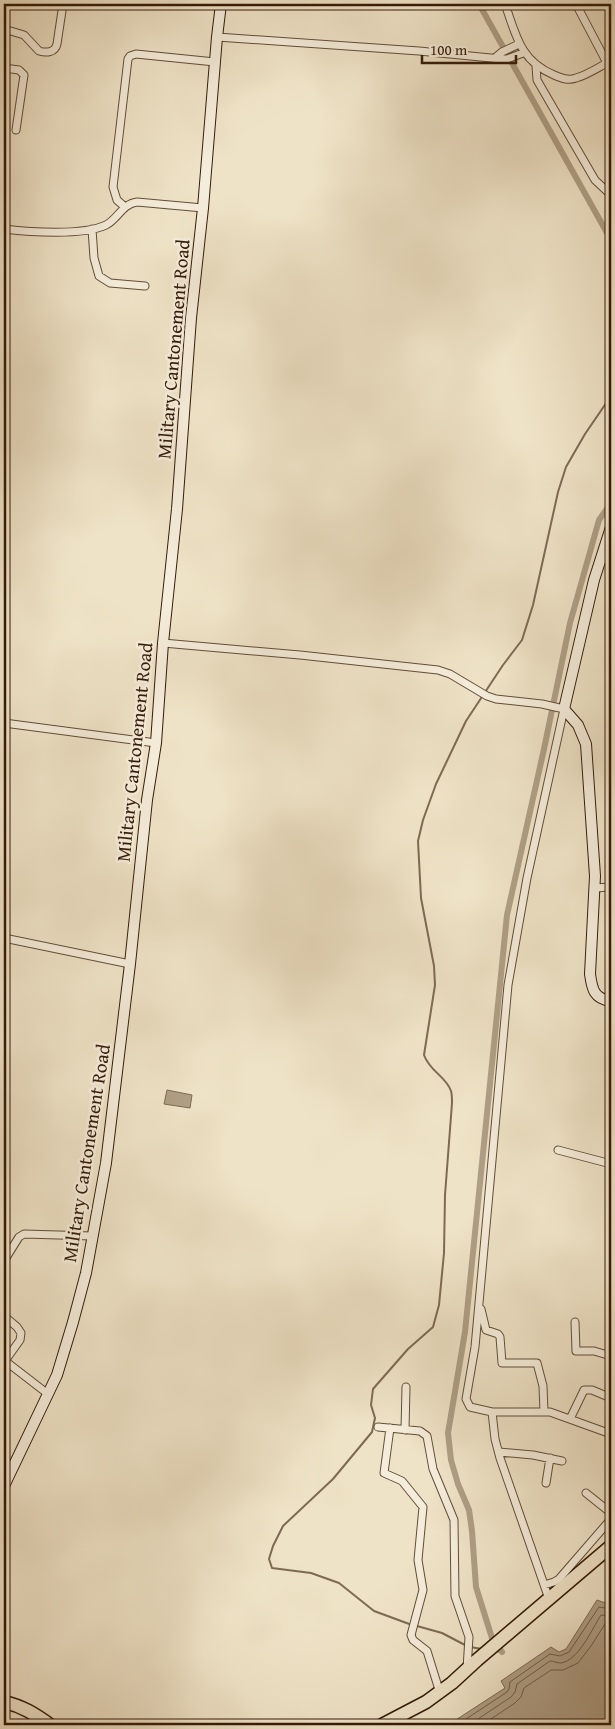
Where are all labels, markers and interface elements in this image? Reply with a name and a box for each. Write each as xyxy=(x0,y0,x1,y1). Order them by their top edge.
scale bar xyxy=(422,32,516,64)
text: 100 m xyxy=(430,39,468,60)
street label: Military Cantonement Road xyxy=(149,237,197,460)
street label: Military Cantonement Road xyxy=(109,640,160,863)
street label: Military Cantonement Road xyxy=(55,1041,117,1264)

